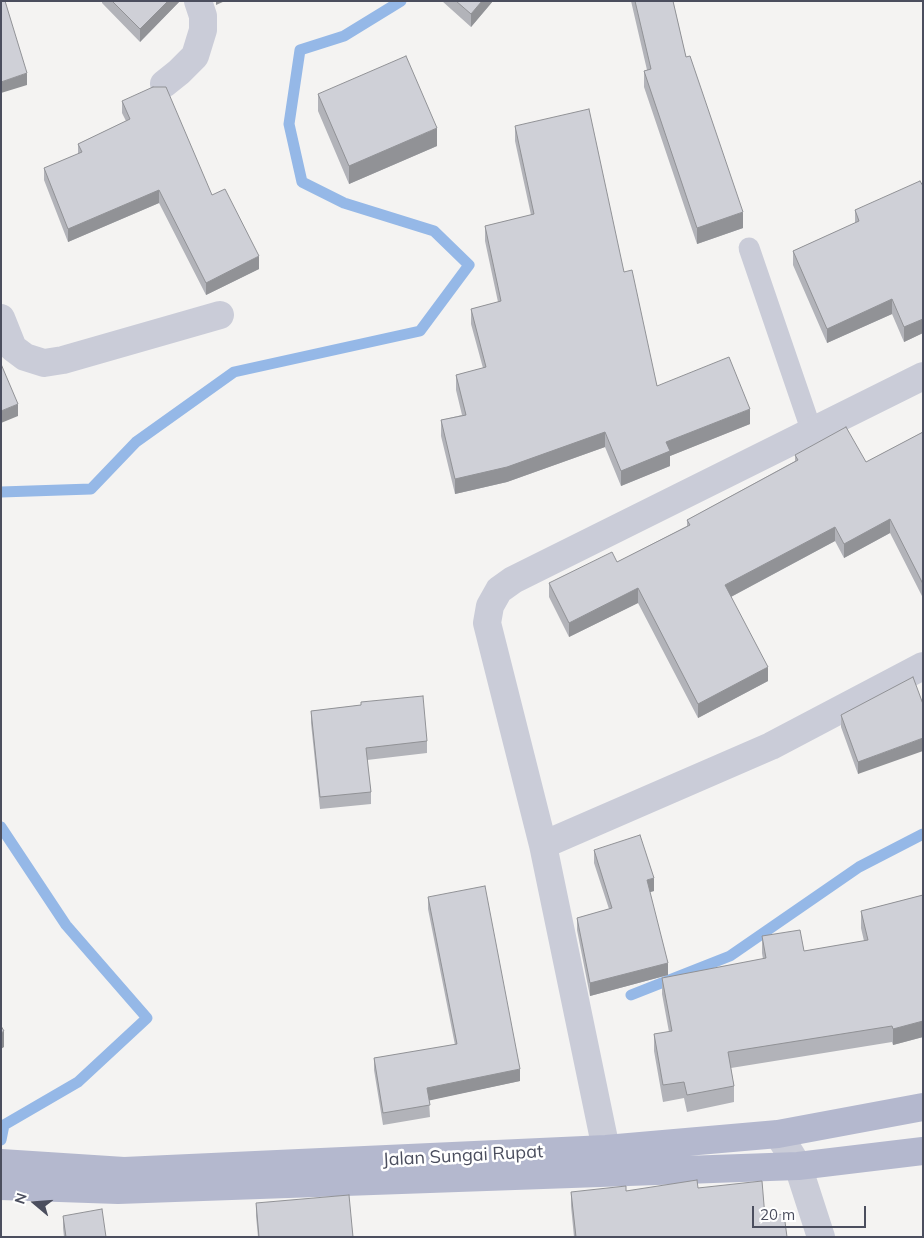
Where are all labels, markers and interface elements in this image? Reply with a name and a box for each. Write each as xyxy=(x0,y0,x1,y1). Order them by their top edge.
street label: Jalan Sungai Rupat xyxy=(382,1141,544,1171)
north arrow xyxy=(10,1178,60,1228)
text: N xyxy=(11,1191,31,1206)
scale bar xyxy=(754,1196,868,1228)
text: 20 m xyxy=(760,1205,795,1224)

